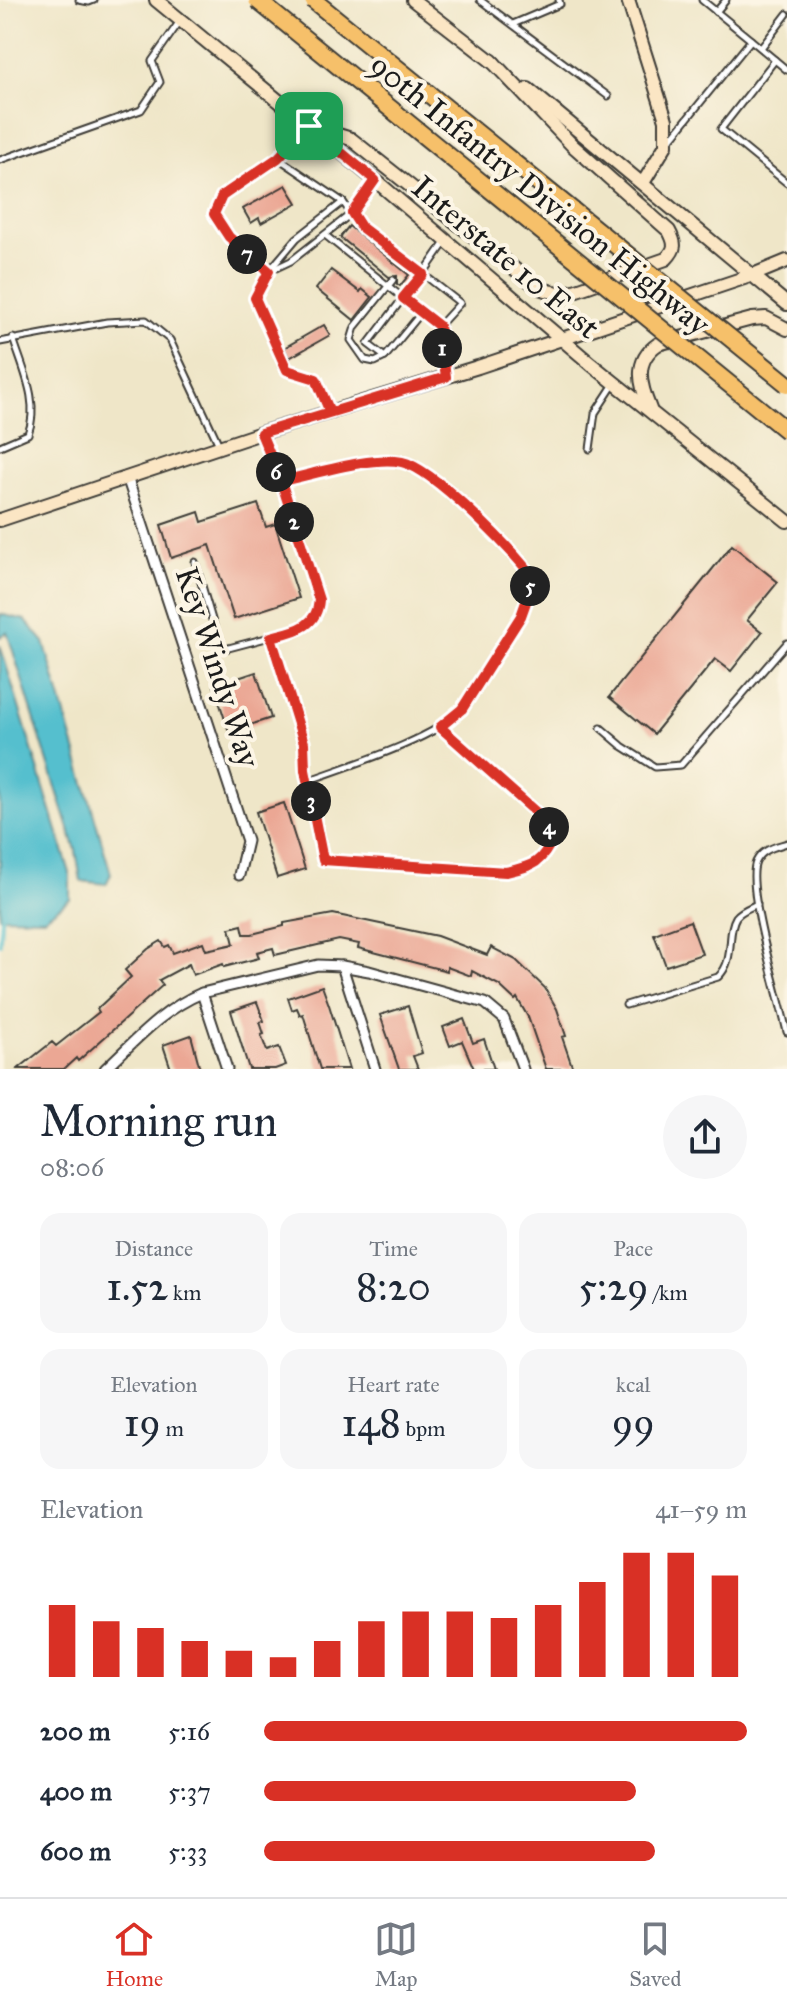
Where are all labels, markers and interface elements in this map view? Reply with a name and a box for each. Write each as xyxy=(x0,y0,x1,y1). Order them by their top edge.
street label: 90th Infantry Division Highway xyxy=(362,45,718,344)
pin xyxy=(275,92,343,160)
icon: arrive xyxy=(287,104,331,148)
street label: Interstate 10 East xyxy=(404,167,608,347)
pin: 7 xyxy=(227,234,267,274)
text: 7 xyxy=(241,240,253,267)
pin: 1 xyxy=(422,328,462,368)
pin: 6 xyxy=(256,452,296,492)
text: 6 xyxy=(270,458,282,485)
pin: 2 xyxy=(274,502,314,542)
text: 2 xyxy=(289,508,299,535)
street label: Key Windy Way xyxy=(167,562,269,773)
pin: 5 xyxy=(510,566,550,606)
text: 5 xyxy=(525,572,535,599)
pin: 3 xyxy=(291,781,331,821)
text: 3 xyxy=(307,787,315,814)
pin: 4 xyxy=(529,807,569,847)
text: 4 xyxy=(543,813,555,840)
text: Morning run xyxy=(40,1094,277,1148)
button: share xyxy=(663,1095,747,1179)
text: 08:06 xyxy=(40,1151,104,1183)
text: Distance xyxy=(114,1235,193,1262)
text: Time xyxy=(369,1235,418,1262)
text: Pace xyxy=(613,1235,653,1262)
text: 1.52 xyxy=(106,1262,168,1311)
text: 8:20 xyxy=(356,1262,431,1311)
text: 5:29 xyxy=(579,1262,648,1311)
text: km xyxy=(168,1279,201,1306)
text: /km xyxy=(648,1279,688,1306)
text: Elevation xyxy=(110,1371,198,1398)
text: Heart rate xyxy=(347,1371,440,1398)
text: kcal xyxy=(616,1371,650,1398)
text: 19 xyxy=(124,1398,161,1447)
text: 148 xyxy=(341,1398,401,1447)
text: 99 xyxy=(612,1398,655,1447)
text: m xyxy=(161,1415,184,1442)
text: bpm xyxy=(401,1415,446,1442)
text: Elevation xyxy=(40,1493,143,1525)
text: 41–59 m xyxy=(655,1493,747,1525)
text: 200 m xyxy=(40,1715,111,1747)
text: 5:16 xyxy=(168,1715,210,1747)
text: 400 m xyxy=(40,1775,112,1807)
text: 5:37 xyxy=(168,1775,211,1807)
text: 600 m xyxy=(40,1835,111,1867)
text: 5:33 xyxy=(168,1835,207,1867)
tab: Home xyxy=(106,1917,163,1992)
tab: Map xyxy=(374,1917,418,1992)
tab: Saved xyxy=(629,1917,681,1992)

